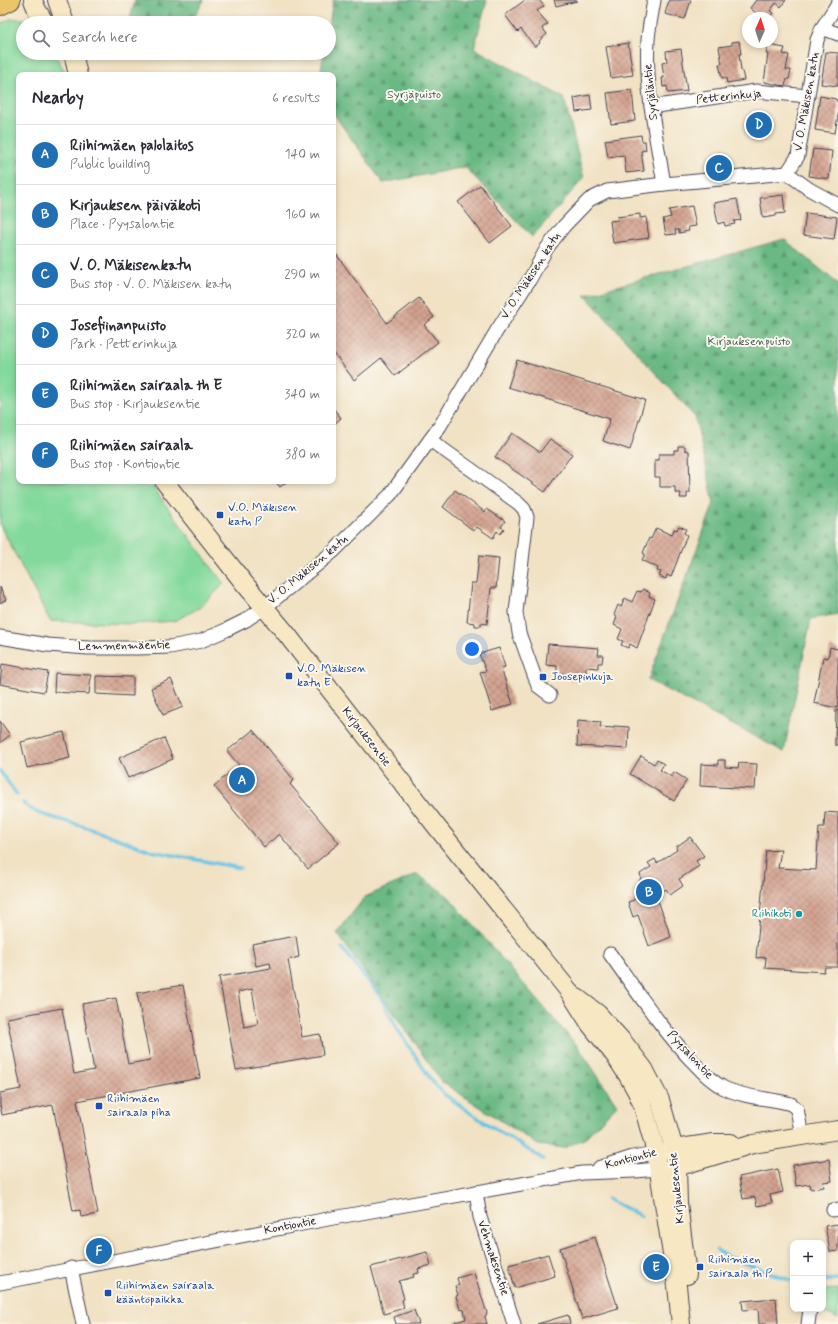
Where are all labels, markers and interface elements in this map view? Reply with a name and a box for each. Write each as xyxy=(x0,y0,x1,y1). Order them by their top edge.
north arrow xyxy=(742,12,778,48)
search box xyxy=(16,16,336,60)
icon: search xyxy=(30,27,52,49)
text: Search here xyxy=(62,28,138,48)
street label: V. O. Mäkisen katu xyxy=(790,51,824,153)
street label: Syrjäläntie xyxy=(640,63,662,121)
street label: Petterinkuja xyxy=(695,86,763,108)
text: Nearby xyxy=(32,87,84,109)
park label: Syrjäpuisto xyxy=(387,87,441,103)
text: 6 results xyxy=(272,90,320,107)
pin: D xyxy=(746,110,772,140)
text: Riihimäen palolaitos xyxy=(70,136,194,156)
text: A xyxy=(41,146,49,163)
text: 140 m xyxy=(285,146,320,163)
pin: C xyxy=(706,153,732,183)
text: Public building xyxy=(70,156,150,173)
text: Kirjauksen päiväkoti xyxy=(70,196,200,216)
text: B xyxy=(41,206,49,223)
text: 160 m xyxy=(285,206,320,223)
text: Place · Pyysalontie xyxy=(70,216,175,233)
street label: V. O. Mäkisen katu xyxy=(497,229,565,322)
text: V. O. Mäkisenkatu xyxy=(70,256,191,276)
text: C xyxy=(40,266,50,283)
text: 290 m xyxy=(284,266,320,283)
text: Bus stop · V. O. Mäkisen katu xyxy=(70,276,232,293)
text: Josefiinanpuisto xyxy=(70,316,166,336)
text: D xyxy=(41,326,49,343)
text: 320 m xyxy=(286,326,320,343)
park label: Kirjauksenpuisto xyxy=(708,334,790,350)
text: Park · Petterinkuja xyxy=(70,336,178,353)
text: Riihimäen sairaala th E xyxy=(70,376,222,396)
text: E xyxy=(41,386,49,403)
text: 340 m xyxy=(285,386,320,403)
text: Bus stop · Kirjauksentie xyxy=(70,396,200,413)
text: Riihimäen sairaala xyxy=(70,436,193,456)
text: F xyxy=(42,446,48,463)
text: 380 m xyxy=(285,446,320,463)
text: Bus stop · Kontiontie xyxy=(70,456,180,473)
place label: V.O. Mäkisen katu P xyxy=(228,500,298,530)
marker: V.O. Mäkisen katu P xyxy=(215,510,225,520)
street label: V. O. Mäkisen katu xyxy=(264,531,352,608)
street label: Lemmenmäentie xyxy=(78,637,170,655)
your location xyxy=(462,639,482,659)
place label: V.O. Mäkisen katu E xyxy=(297,661,367,691)
place label: Joosepinkuja xyxy=(551,669,614,685)
marker: V.O. Mäkisen katu E xyxy=(284,671,294,681)
marker: Joosepinkuja xyxy=(538,672,548,682)
street label: Kirjauksentie xyxy=(338,704,394,770)
pin: A xyxy=(229,765,255,795)
pin: B xyxy=(636,877,662,907)
place label: Riihikoti xyxy=(752,906,791,922)
marker: Riihikoti xyxy=(794,909,804,919)
street label: Pyysalontie xyxy=(663,1027,717,1083)
place label: Riihimäen sairaala piha xyxy=(107,1091,171,1121)
marker: Riihimäen sairaala piha xyxy=(94,1101,104,1111)
street label: Kontiontie xyxy=(603,1144,659,1174)
street label: Kirjauksentie xyxy=(665,1152,689,1224)
street label: Kontiontie xyxy=(263,1213,318,1239)
street label: Vehmaksentie xyxy=(473,1218,513,1298)
pin: F xyxy=(86,1236,112,1266)
map controls xyxy=(790,1240,826,1312)
button: + xyxy=(790,1240,826,1276)
pin: E xyxy=(643,1252,669,1282)
place label: Riihimäen sairaala th P xyxy=(708,1252,773,1282)
marker: Riihimäen sairaala th P xyxy=(695,1262,705,1272)
button: − xyxy=(790,1276,826,1312)
place label: Riihimäen sairaala kääntöpaikka xyxy=(116,1278,215,1308)
marker: Riihimäen sairaala kääntöpaikka xyxy=(103,1288,113,1298)

